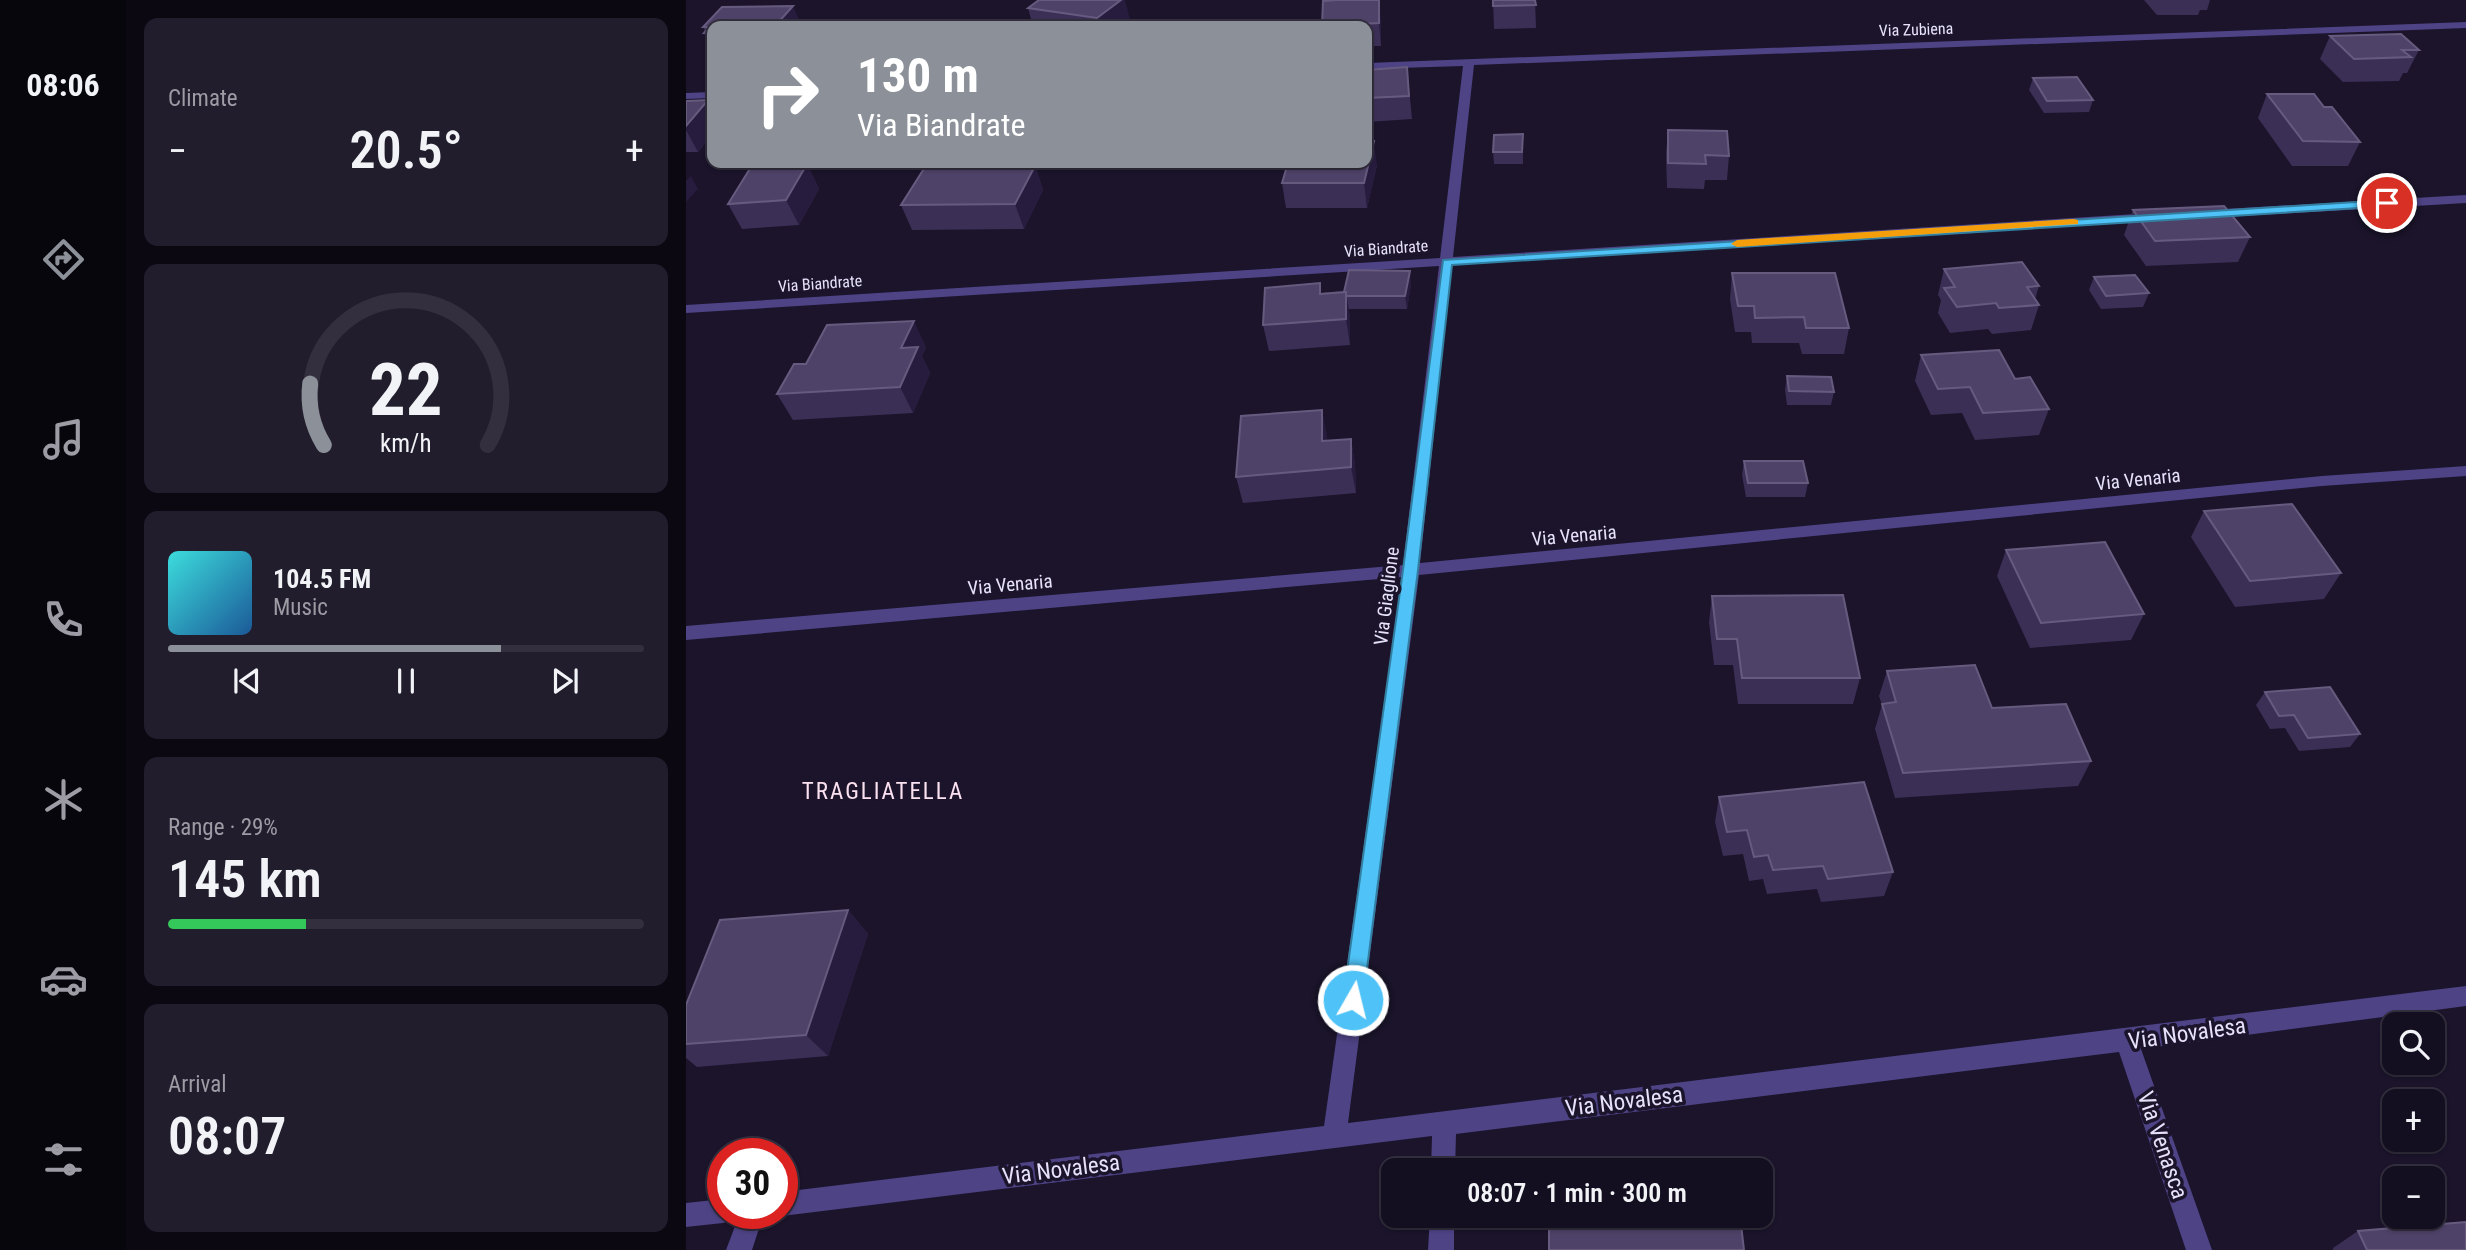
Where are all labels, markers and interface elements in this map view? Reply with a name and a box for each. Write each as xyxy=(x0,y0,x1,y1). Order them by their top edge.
street label: Via Zubiena xyxy=(1879,19,1954,40)
text: 130 m xyxy=(857,47,979,104)
icon: right xyxy=(742,49,833,140)
text: 08:06 xyxy=(26,66,100,104)
text: Climate xyxy=(168,85,238,112)
text: Via Biandrate xyxy=(857,106,1025,144)
text: 20.5° xyxy=(349,120,463,181)
text: − xyxy=(168,129,187,173)
text: + xyxy=(625,129,644,173)
pin xyxy=(2357,173,2417,233)
icon: arrive xyxy=(2368,184,2406,222)
icon: directions xyxy=(39,235,88,284)
street label: Via Biandrate xyxy=(1343,236,1429,261)
street label: Via Biandrate xyxy=(777,271,863,296)
text: 22 xyxy=(369,347,443,433)
icon: music xyxy=(39,415,88,464)
text: km/h xyxy=(380,428,432,457)
street label: Via Venaria xyxy=(2094,464,2182,495)
street label: Via Venaria xyxy=(1531,520,1617,551)
street label: Via Giaglione xyxy=(1369,545,1404,647)
text: 104.5 FM xyxy=(273,564,371,594)
street label: Via Venaria xyxy=(967,569,1053,600)
text: Music xyxy=(273,594,328,621)
icon: phone xyxy=(39,595,88,644)
icon: previous xyxy=(228,662,266,700)
icon: pause xyxy=(387,662,425,700)
icon: next xyxy=(546,662,584,700)
icon: climate xyxy=(39,775,88,824)
district label: TRAGLIATELLA xyxy=(802,778,964,805)
text: Range · 29% xyxy=(168,814,278,841)
text: 145 km xyxy=(168,849,322,910)
icon: car xyxy=(39,955,88,1004)
position arrow xyxy=(1316,963,1390,1037)
street label: Via Novalesa xyxy=(2127,1012,2248,1055)
map controls xyxy=(2382,1012,2445,1229)
button: search xyxy=(2382,1012,2445,1075)
text: Arrival xyxy=(168,1071,227,1098)
street label: Via Novalesa xyxy=(1564,1081,1684,1122)
street label: Via Venasca xyxy=(2132,1088,2194,1202)
button: + xyxy=(2382,1089,2445,1152)
text: 08:07 xyxy=(168,1106,286,1167)
icon: filters xyxy=(39,1135,88,1184)
speed limit sign: 30 xyxy=(707,1138,798,1229)
street label: Via Novalesa xyxy=(1001,1149,1121,1190)
button: − xyxy=(2382,1166,2445,1229)
text: 08:07 · 1 min · 300 m xyxy=(1467,1178,1687,1208)

